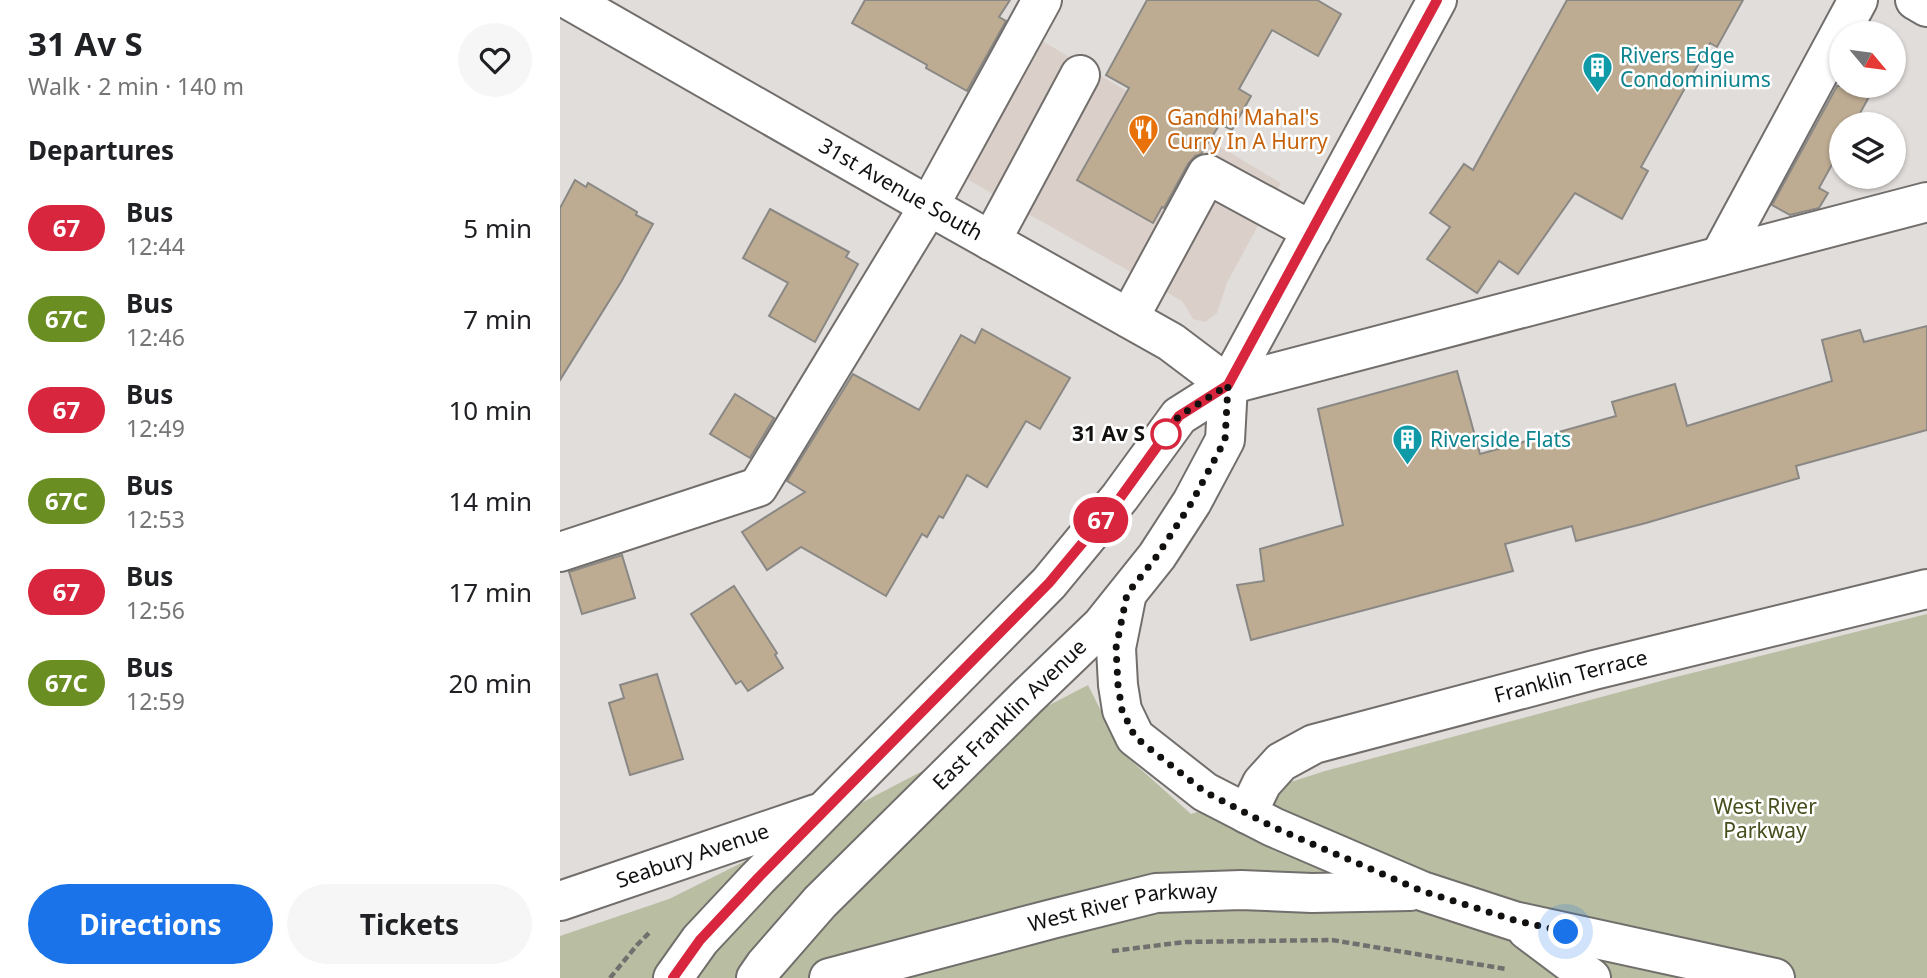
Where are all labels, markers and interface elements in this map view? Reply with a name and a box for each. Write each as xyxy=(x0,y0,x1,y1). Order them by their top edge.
text: 31 Av S xyxy=(28,21,143,66)
north arrow xyxy=(1829,21,1906,98)
map controls xyxy=(1829,21,1906,189)
button: heart xyxy=(458,23,532,97)
place label: Rivers Edge Condominiums xyxy=(1620,41,1771,93)
building icon: Rivers Edge Condominiums xyxy=(1580,51,1614,95)
text: Walk · 2 min · 140 m xyxy=(28,70,244,102)
place label: Gandhi Mahal's Curry In A Hurry xyxy=(1167,103,1328,155)
button: layers xyxy=(1829,112,1906,189)
restaurant icon: Gandhi Mahal's Curry In A Hurry xyxy=(1127,113,1161,157)
street label: 31st Avenue South xyxy=(814,131,988,246)
text: Departures xyxy=(28,132,174,168)
text: Bus xyxy=(126,194,173,230)
text: 5 min xyxy=(463,210,532,246)
text: 67 xyxy=(53,211,80,244)
text: 12:44 xyxy=(126,230,185,262)
text: Bus xyxy=(126,285,173,321)
text: 7 min xyxy=(463,301,532,337)
text: 67C xyxy=(45,302,88,335)
text: 12:46 xyxy=(126,321,185,353)
text: Bus xyxy=(126,376,173,412)
text: 10 min xyxy=(448,392,532,428)
text: 67 xyxy=(53,393,80,426)
text: 12:49 xyxy=(126,412,185,444)
place label: 31 Av S xyxy=(1072,419,1145,447)
marker: 31 Av S xyxy=(1151,419,1181,449)
building icon: Riverside Flats xyxy=(1390,423,1424,467)
place label: Riverside Flats xyxy=(1430,425,1571,453)
text: Bus xyxy=(126,467,173,503)
text: 14 min xyxy=(448,483,532,519)
text: 67C xyxy=(45,484,88,517)
line badge: 67 xyxy=(1070,497,1132,543)
text: 12:53 xyxy=(126,503,185,535)
text: 67 xyxy=(1087,503,1115,536)
text: Bus xyxy=(126,558,173,594)
text: 17 min xyxy=(448,574,532,610)
text: 67 xyxy=(53,575,80,608)
text: 12:56 xyxy=(126,594,185,626)
street label: East Franklin Avenue xyxy=(926,632,1092,796)
street label: Franklin Terrace xyxy=(1491,643,1650,709)
text: Bus xyxy=(126,649,173,685)
text: 20 min xyxy=(448,665,532,701)
text: 67C xyxy=(45,666,88,699)
text: 12:59 xyxy=(126,685,185,717)
park label: West River Parkway xyxy=(1713,792,1817,844)
street label: Seabury Avenue xyxy=(612,816,772,894)
street label: West River Parkway xyxy=(1025,876,1218,938)
button: Directions xyxy=(28,884,273,964)
button: Tickets xyxy=(287,884,532,964)
your location xyxy=(1548,914,1583,949)

